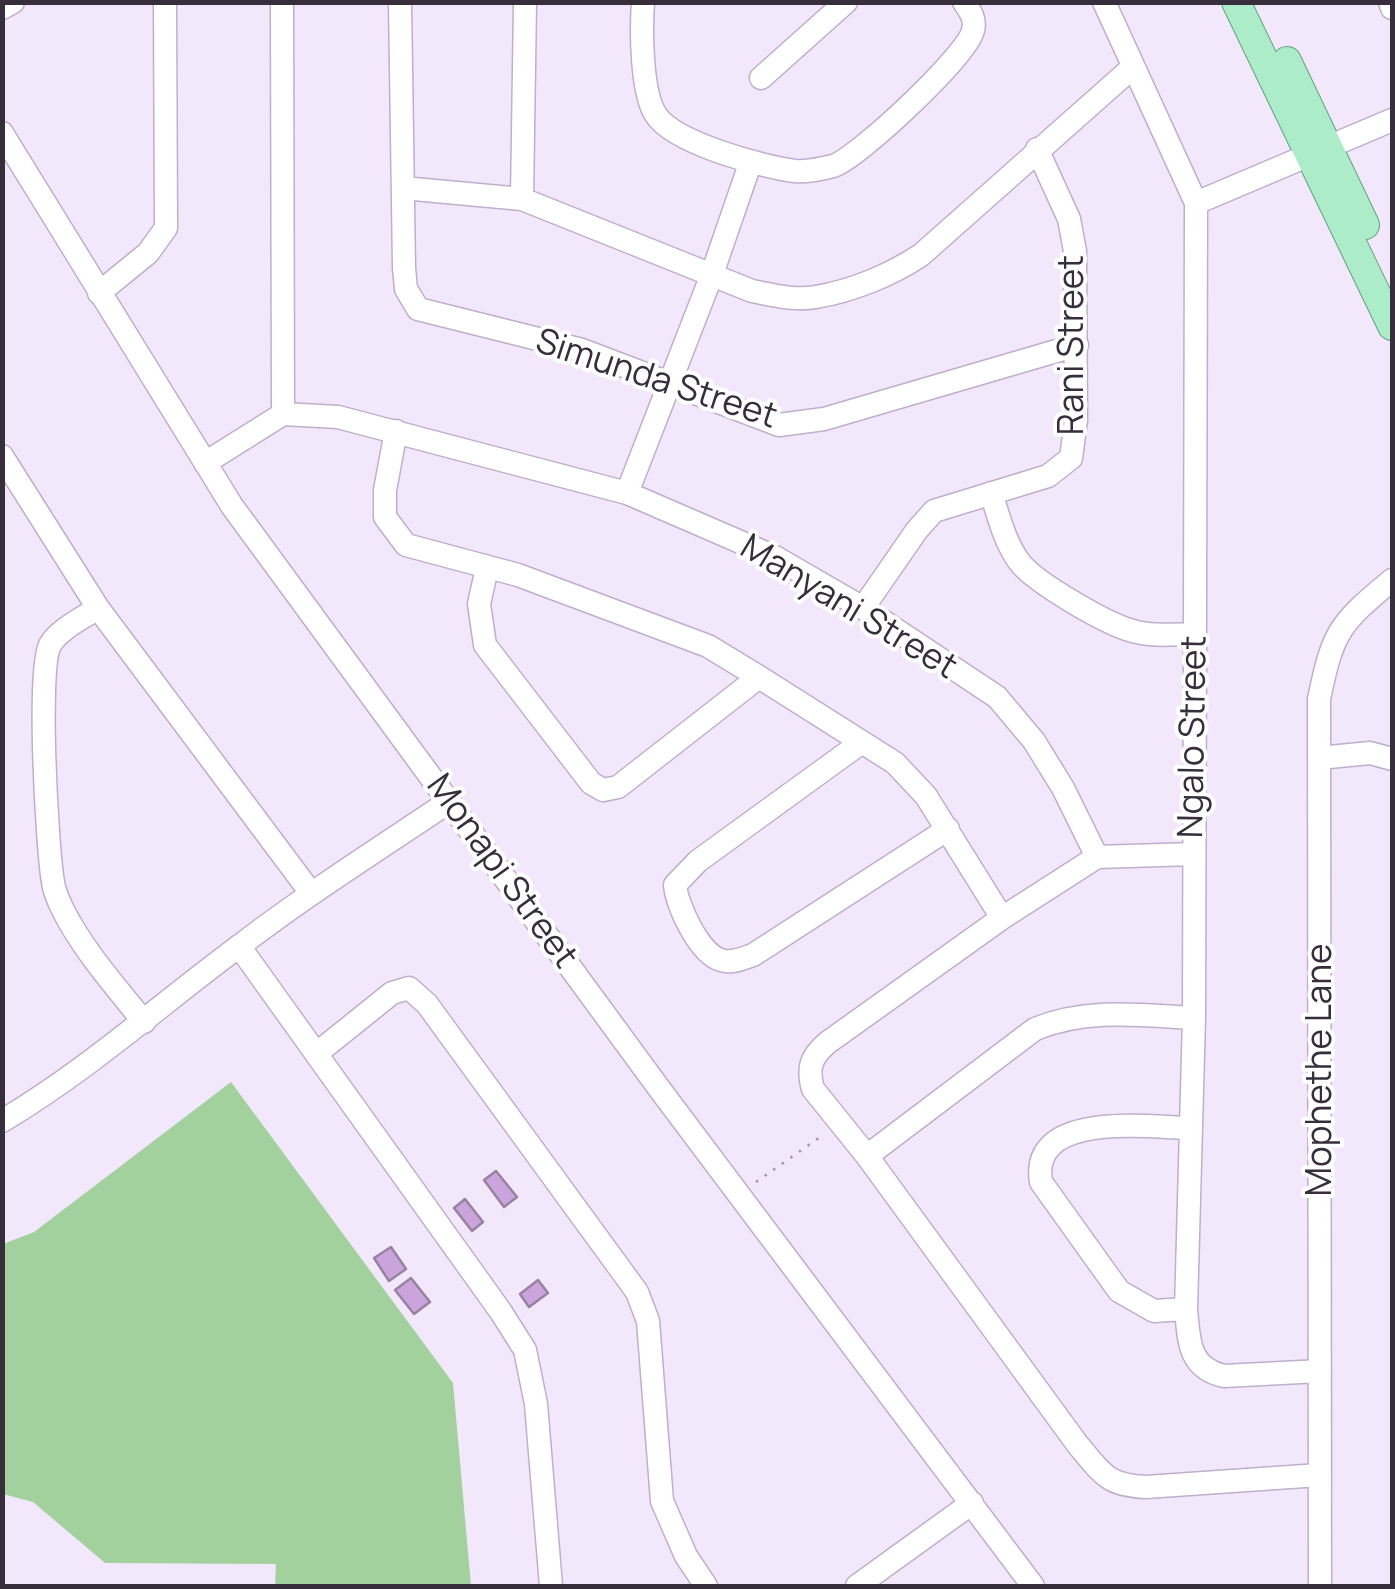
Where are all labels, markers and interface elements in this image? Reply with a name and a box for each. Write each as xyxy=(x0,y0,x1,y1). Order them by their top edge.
street label: Rani Street xyxy=(1052,255,1094,435)
street label: Simunda Street xyxy=(530,321,782,439)
street label: Manyani Street xyxy=(732,527,964,689)
street label: Ngalo Street xyxy=(1171,635,1217,839)
street label: Monapi Street xyxy=(417,767,585,977)
street label: Mophethe Lane xyxy=(1300,944,1342,1196)

